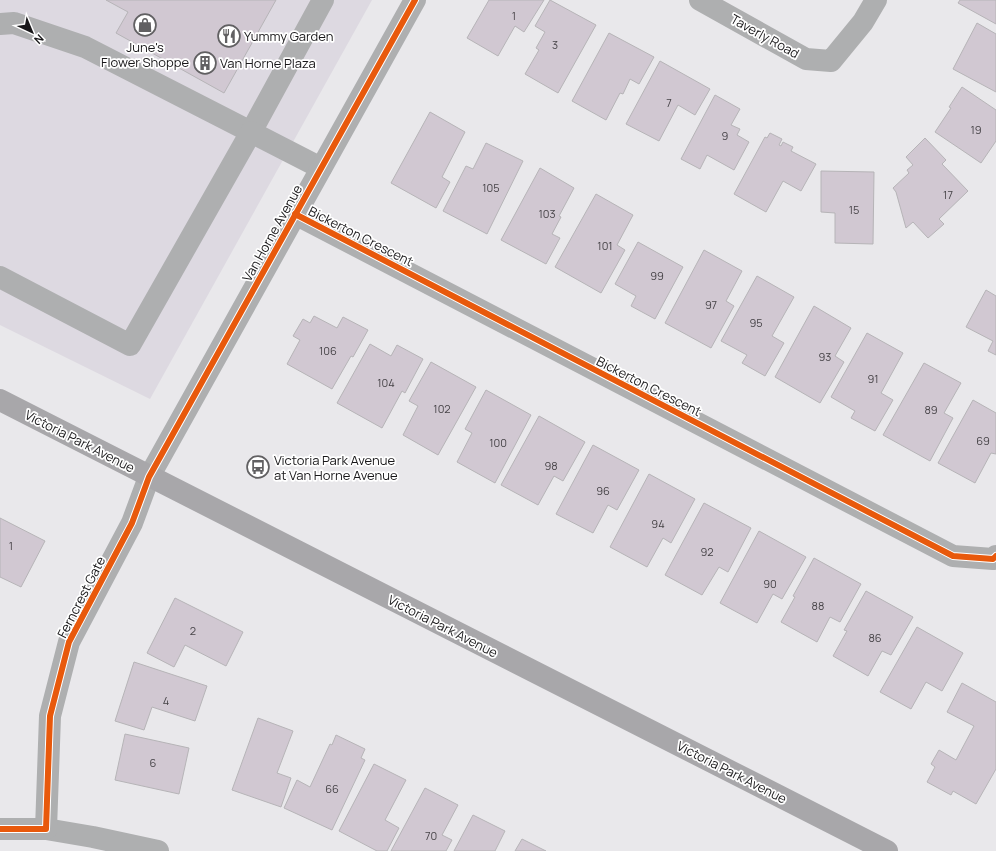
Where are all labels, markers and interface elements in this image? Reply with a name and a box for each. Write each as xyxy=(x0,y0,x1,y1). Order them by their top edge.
house number: 1 xyxy=(512,8,516,23)
street label: Taverly Road xyxy=(728,10,802,62)
north arrow xyxy=(12,12,52,52)
shop icon: June's Flower Shoppe xyxy=(132,12,158,38)
restaurant icon: Yummy Garden xyxy=(216,23,242,49)
place label: Yummy Garden xyxy=(244,27,333,45)
text: N xyxy=(31,31,47,48)
house number: 3 xyxy=(552,37,558,52)
place label: June's Flower Shoppe xyxy=(101,38,189,71)
building icon: Van Horne Plaza xyxy=(192,50,218,76)
place label: Van Horne Plaza xyxy=(220,54,316,72)
house number: 7 xyxy=(666,95,672,110)
house number: 19 xyxy=(970,122,982,137)
house number: 9 xyxy=(722,128,729,143)
house number: 105 xyxy=(482,180,500,195)
street label: Van Horne Avenue xyxy=(238,181,306,285)
house number: 17 xyxy=(943,187,953,202)
street label: Bickerton Crescent xyxy=(306,202,416,270)
house number: 15 xyxy=(849,202,859,217)
house number: 103 xyxy=(538,206,556,221)
house number: 101 xyxy=(597,238,613,253)
house number: 99 xyxy=(650,268,664,283)
house number: 97 xyxy=(705,297,717,312)
house number: 95 xyxy=(749,315,763,330)
house number: 106 xyxy=(319,343,337,358)
house number: 93 xyxy=(819,349,831,364)
street label: Bickerton Crescent xyxy=(594,352,704,420)
house number: 91 xyxy=(867,371,879,386)
house number: 104 xyxy=(377,375,395,390)
house number: 102 xyxy=(433,401,451,416)
house number: 89 xyxy=(924,402,938,417)
street label: Victoria Park Avenue xyxy=(22,406,138,477)
house number: 69 xyxy=(976,433,990,448)
house number: 100 xyxy=(489,435,507,450)
place label: Victoria Park Avenue at Van Horne Avenue xyxy=(274,451,398,484)
bus stop icon: Victoria Park Avenue at Van Horne Avenue xyxy=(245,454,271,480)
house number: 98 xyxy=(544,458,558,473)
house number: 96 xyxy=(596,483,610,498)
house number: 94 xyxy=(651,516,665,531)
house number: 1 xyxy=(9,538,13,553)
house number: 92 xyxy=(700,544,714,559)
street label: Ferncrest Gate xyxy=(53,553,109,641)
house number: 90 xyxy=(763,576,777,591)
street label: Victoria Park Avenue xyxy=(385,591,501,662)
house number: 88 xyxy=(812,598,824,613)
house number: 2 xyxy=(190,623,196,638)
house number: 86 xyxy=(868,630,882,645)
house number: 4 xyxy=(163,693,169,708)
street label: Victoria Park Avenue xyxy=(674,737,790,808)
house number: 6 xyxy=(150,755,157,770)
house number: 66 xyxy=(325,781,339,796)
house number: 70 xyxy=(425,828,437,843)

